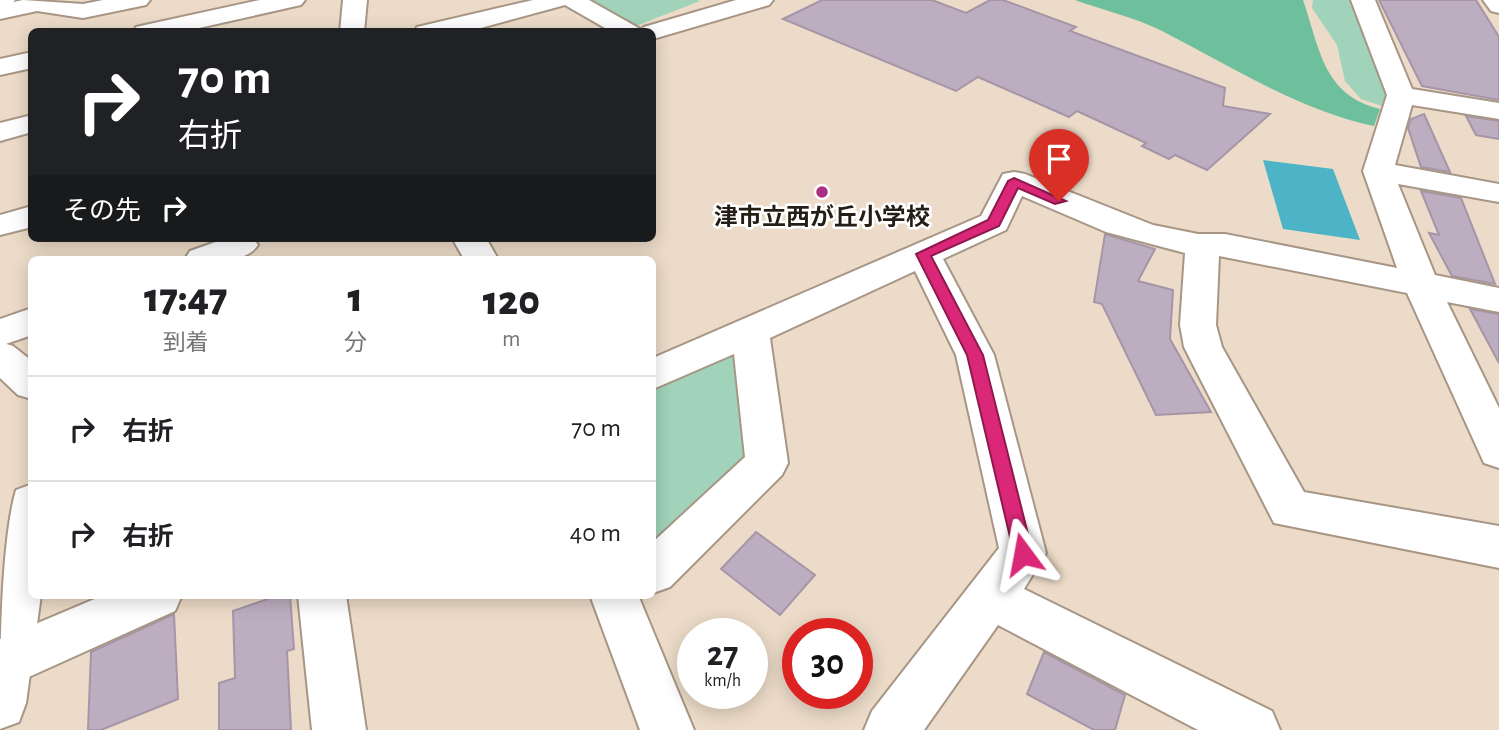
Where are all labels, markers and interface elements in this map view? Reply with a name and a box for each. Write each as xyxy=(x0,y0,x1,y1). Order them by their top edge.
text: 70 m xyxy=(178,54,272,103)
icon: right xyxy=(63,56,154,147)
text: 右折 xyxy=(178,120,242,152)
pin xyxy=(1029,129,1089,201)
icon: arrive xyxy=(1040,140,1078,178)
marker: 津市立西が丘小学校 xyxy=(814,184,830,200)
icon: right xyxy=(155,189,193,227)
text: その先 xyxy=(63,198,141,224)
place label: 津市立西が丘小学校 xyxy=(714,204,930,230)
text: 17:47 xyxy=(144,277,228,319)
text: 1 xyxy=(347,277,363,319)
text: 120 xyxy=(483,280,540,322)
text: m xyxy=(502,328,521,351)
text: 到着 xyxy=(163,332,209,355)
text: 分 xyxy=(344,332,367,355)
icon: right xyxy=(63,410,101,448)
text: 70 m xyxy=(571,415,621,441)
text: 右折 xyxy=(122,419,174,445)
icon: right xyxy=(63,515,101,553)
position arrow xyxy=(986,517,1060,591)
text: 40 m xyxy=(570,520,621,546)
text: 右折 xyxy=(122,524,174,550)
speed limit sign: 30 xyxy=(782,618,873,709)
text: 27 xyxy=(707,637,738,672)
text: km/h xyxy=(704,672,741,690)

